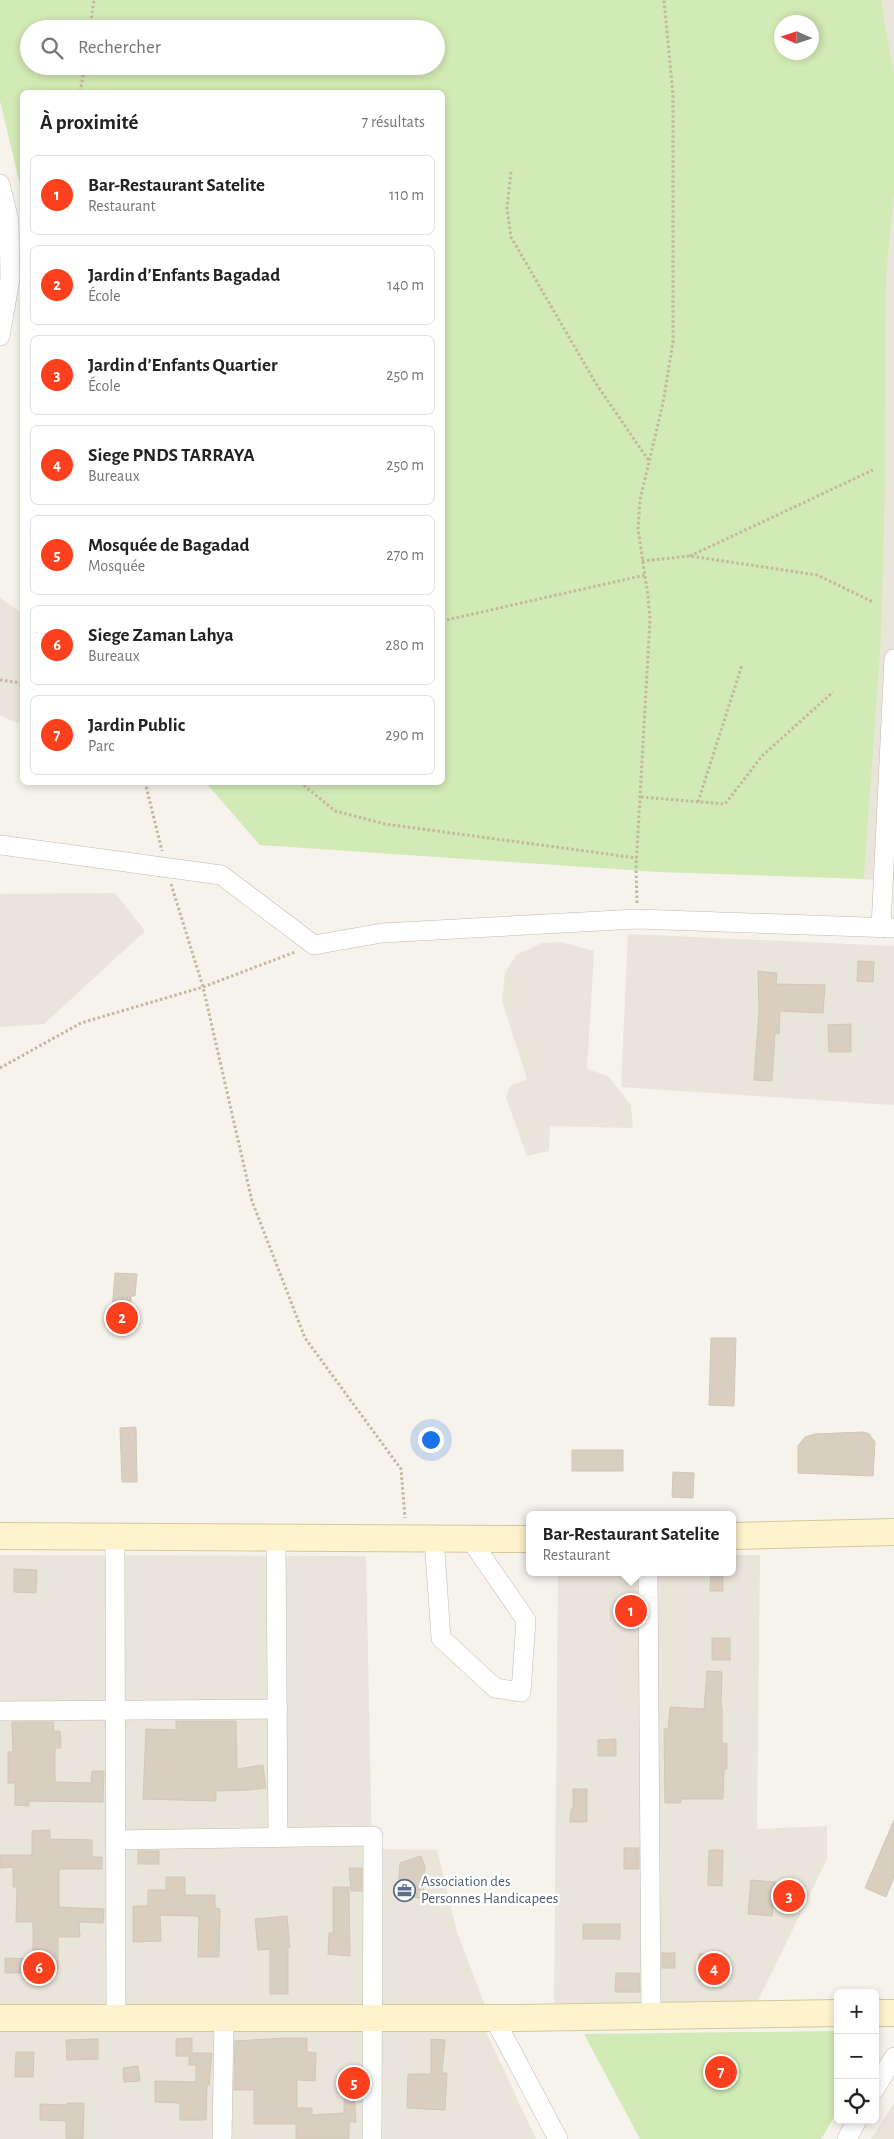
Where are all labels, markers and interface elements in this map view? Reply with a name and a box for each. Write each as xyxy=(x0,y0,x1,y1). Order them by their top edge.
north arrow xyxy=(774,15,819,60)
search box xyxy=(20,20,445,75)
icon: search xyxy=(38,34,66,62)
text: Rechercher xyxy=(78,38,161,57)
text: À proximité xyxy=(40,112,138,133)
text: 7 résultats xyxy=(362,114,425,130)
text: Bar-Restaurant Satelite xyxy=(88,176,265,195)
text: 1 xyxy=(54,187,60,203)
text: 110 m xyxy=(389,187,424,203)
text: Restaurant xyxy=(88,198,156,214)
text: Jardin d’Enfants Bagadad xyxy=(88,266,280,285)
text: 2 xyxy=(53,277,61,293)
text: 140 m xyxy=(387,277,424,293)
text: École xyxy=(88,288,121,304)
text: Jardin d’Enfants Quartier xyxy=(88,356,278,375)
text: 3 xyxy=(54,367,60,383)
text: 250 m xyxy=(386,367,424,383)
text: École xyxy=(88,378,121,394)
text: Siege PNDS TARRAYA xyxy=(88,446,255,465)
text: 4 xyxy=(53,457,61,473)
text: 250 m xyxy=(386,457,424,473)
text: Bureaux xyxy=(88,468,140,484)
text: Mosquée de Bagadad xyxy=(88,536,250,555)
text: 5 xyxy=(54,547,60,563)
text: 270 m xyxy=(386,547,424,563)
text: Mosquée xyxy=(88,558,145,574)
text: Siege Zaman Lahya xyxy=(88,626,234,645)
text: 6 xyxy=(53,637,61,653)
text: 280 m xyxy=(385,637,424,653)
text: Bureaux xyxy=(88,648,140,664)
text: Jardin Public xyxy=(88,716,185,735)
text: 7 xyxy=(54,727,60,743)
text: 290 m xyxy=(385,727,424,743)
text: Parc xyxy=(88,738,114,754)
pin: 2 xyxy=(106,1299,138,1337)
your location xyxy=(418,1427,444,1453)
popup xyxy=(526,1511,736,1576)
text: Bar-Restaurant Satelite xyxy=(542,1525,720,1544)
text: Restaurant xyxy=(542,1547,610,1563)
pin: 1 xyxy=(615,1592,647,1630)
place label: Association des Personnes Handicapees xyxy=(421,1874,558,1906)
pin: 3 xyxy=(773,1877,805,1915)
office icon: Association des Personnes Handicapees xyxy=(393,1878,417,1902)
pin: 6 xyxy=(23,1949,55,1987)
pin: 4 xyxy=(698,1950,730,1988)
map controls xyxy=(834,1989,879,2124)
button: + xyxy=(834,1989,879,2034)
button: − xyxy=(834,2034,879,2079)
pin: 7 xyxy=(705,2053,737,2091)
pin: 5 xyxy=(338,2064,370,2102)
button: locate xyxy=(834,2079,879,2124)

